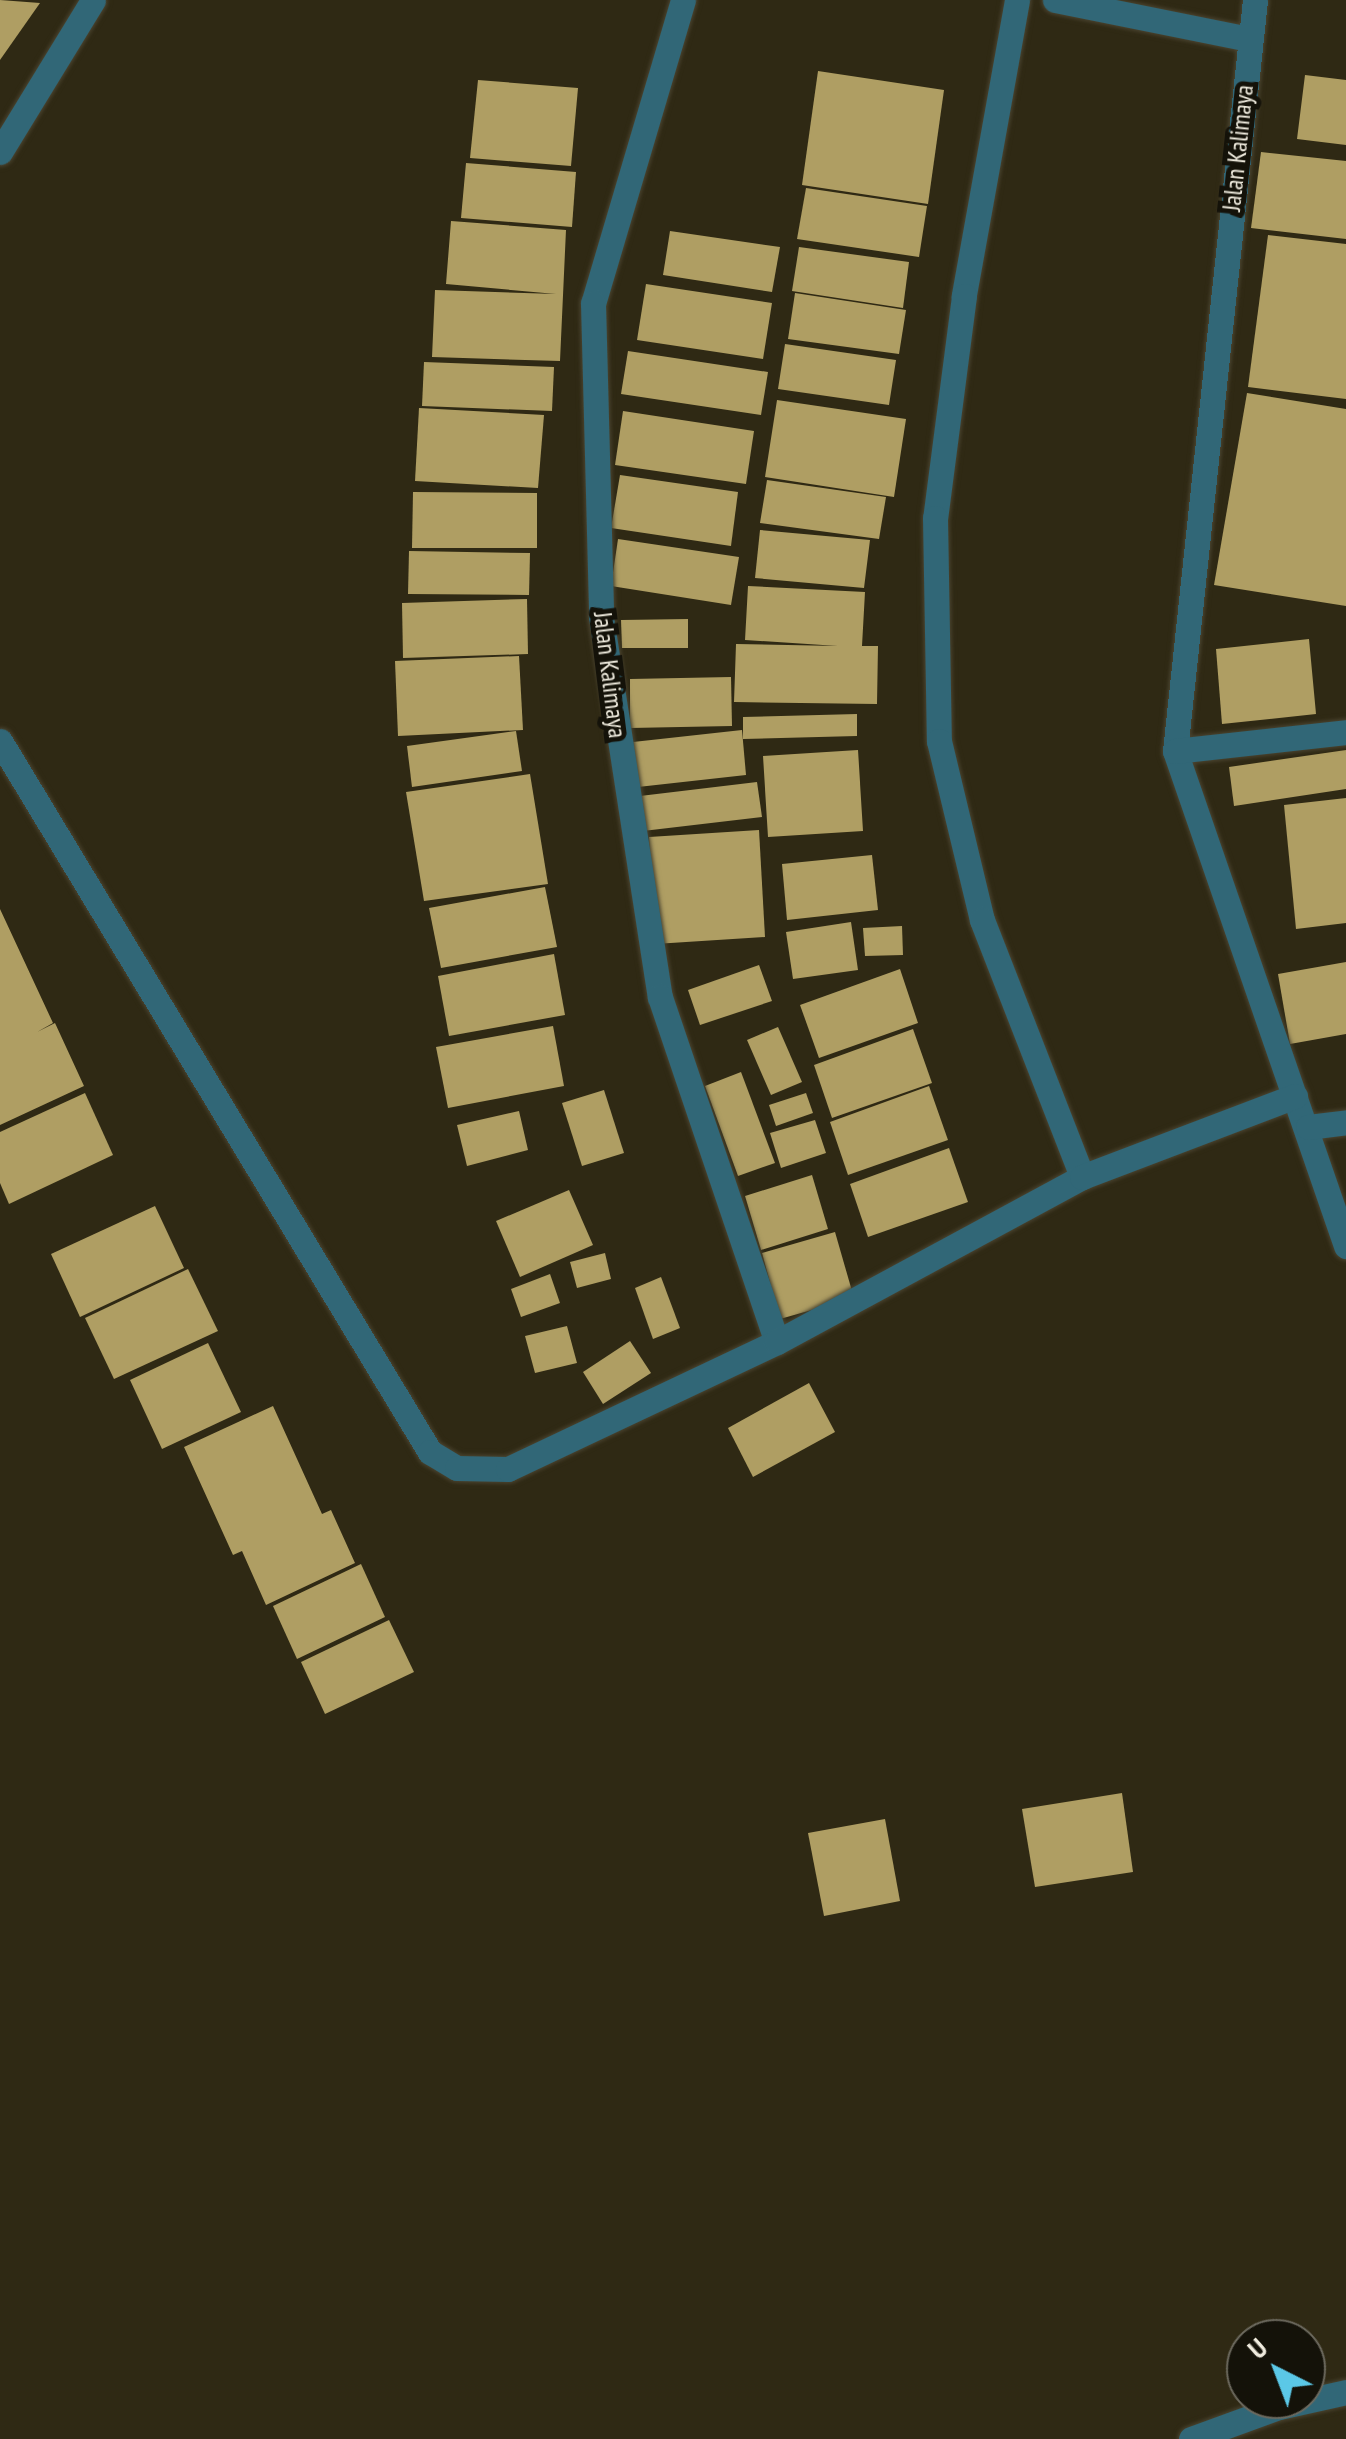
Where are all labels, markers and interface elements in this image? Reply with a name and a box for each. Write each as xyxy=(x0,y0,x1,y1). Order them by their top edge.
street label: Jalan Kalimaya xyxy=(1216,83,1260,213)
street label: Jalan Kalimaya xyxy=(587,610,633,740)
north arrow xyxy=(1226,2319,1326,2419)
text: U xyxy=(1239,2329,1275,2366)

